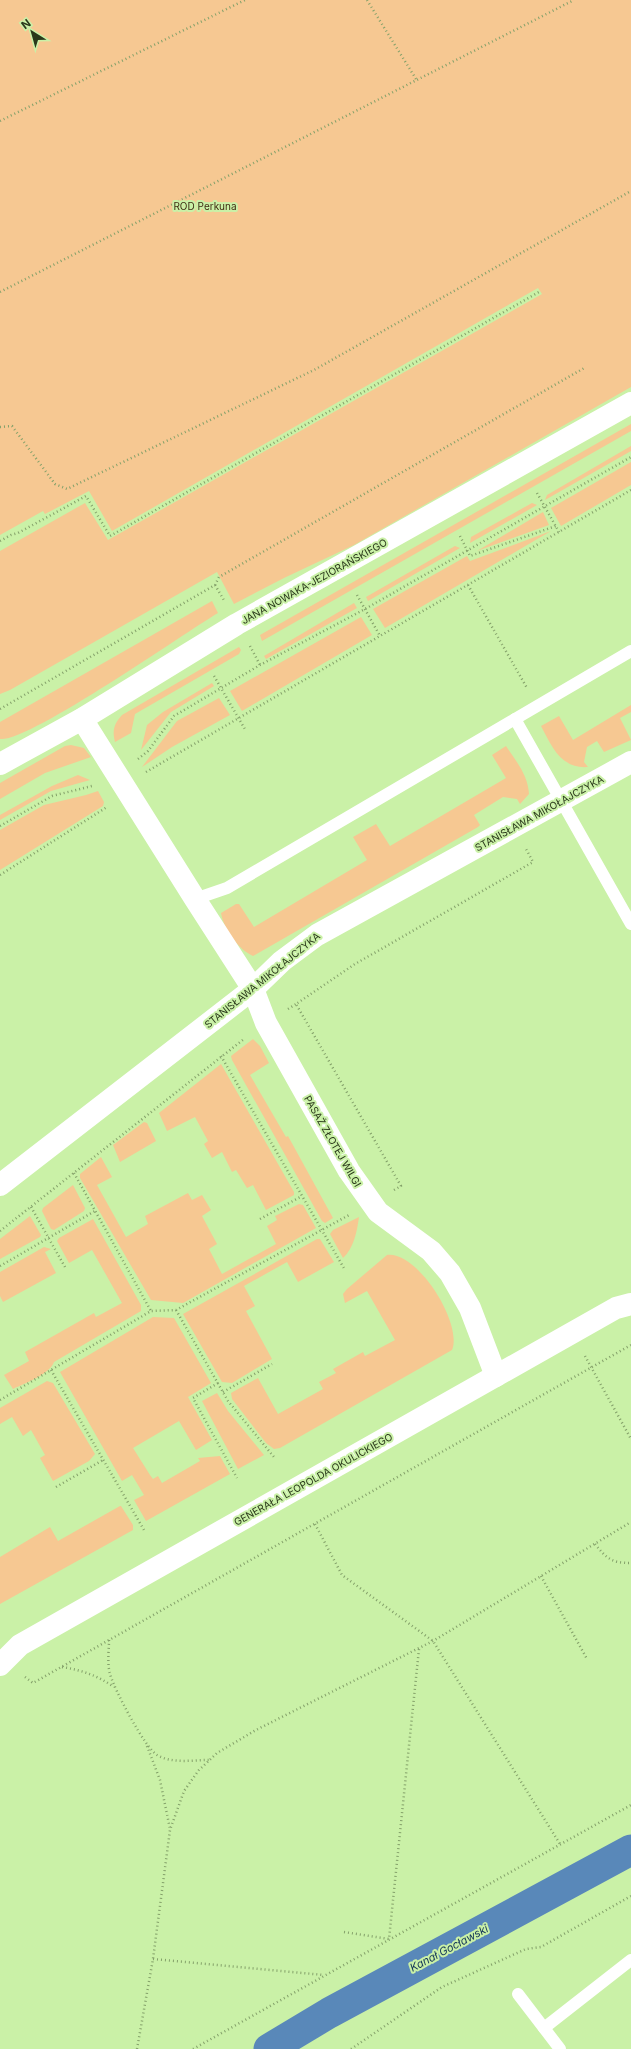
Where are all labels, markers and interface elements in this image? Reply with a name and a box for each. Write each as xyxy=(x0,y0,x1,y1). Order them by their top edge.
north arrow xyxy=(12,12,52,52)
text: N xyxy=(18,16,34,32)
park label: ROD Perkuna xyxy=(173,200,237,212)
street label: JANA NOWAKA-JEZIORAŃSKIEGO xyxy=(239,535,389,626)
street label: STANISŁAWA MIKOŁAJCZYKA xyxy=(473,773,605,853)
street label: STANISŁAWA MIKOŁAJCZYKA xyxy=(202,930,322,1030)
street label: PASAŻ ZŁOTEJ WILGI xyxy=(302,1093,365,1189)
street label: GENERAŁA LEOPOLDA OKULICKIEGO xyxy=(232,1430,395,1528)
water label: Kanał Gocławski xyxy=(407,1921,491,1975)

